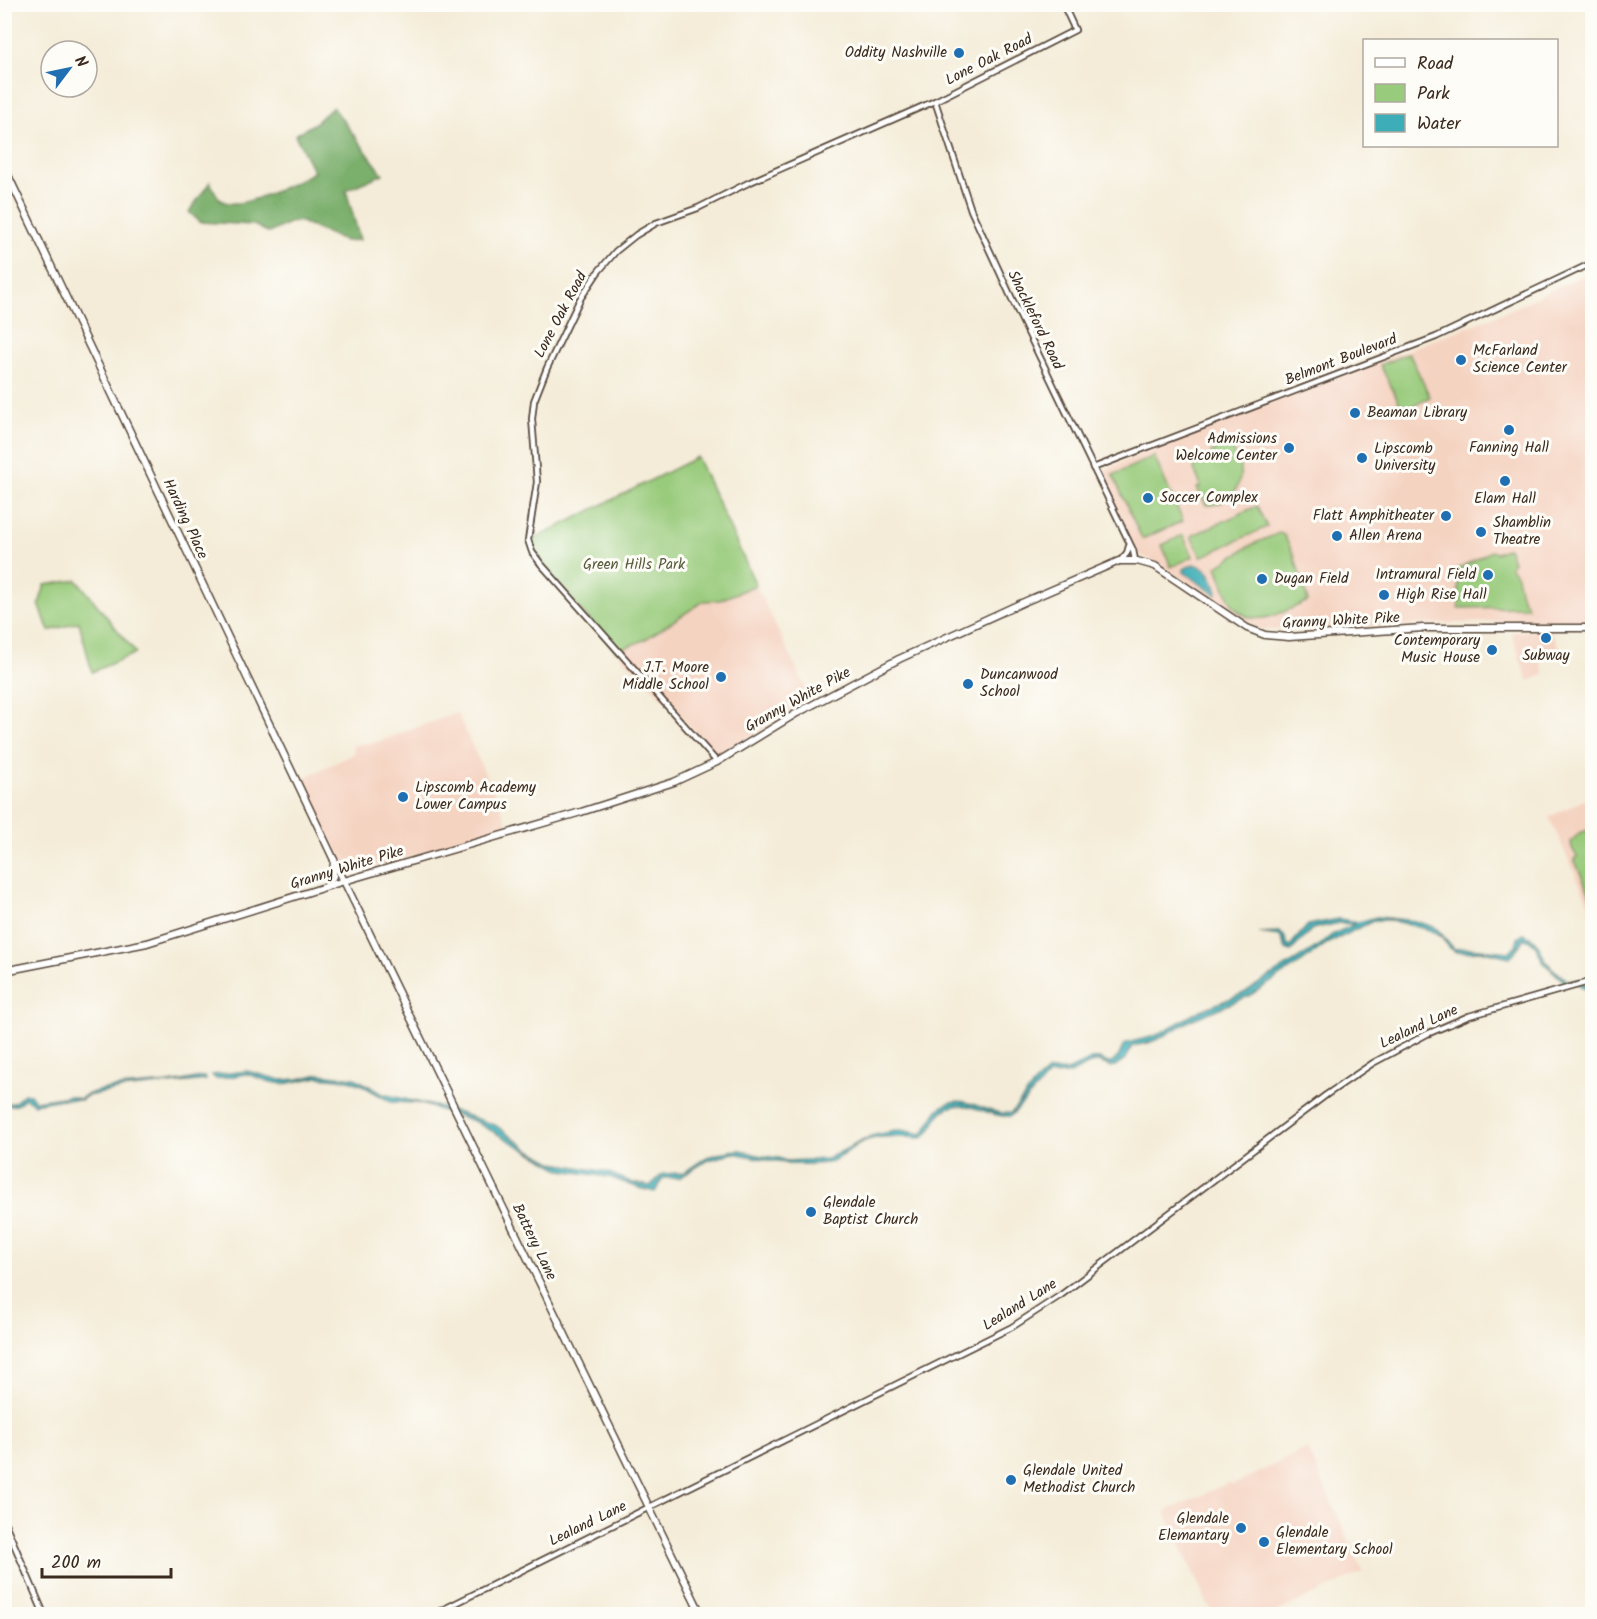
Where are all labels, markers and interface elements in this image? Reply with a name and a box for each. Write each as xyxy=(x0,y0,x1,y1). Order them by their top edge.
street label: Lone Oak Road xyxy=(941,27,1037,92)
north arrow xyxy=(39,39,99,99)
legend xyxy=(1363,39,1558,147)
place label: Oddity Nashville xyxy=(845,41,947,65)
marker: Oddity Nashville xyxy=(952,46,966,60)
text: Road xyxy=(1417,50,1454,79)
text: N xyxy=(67,51,94,73)
text: Park xyxy=(1417,80,1450,109)
text: Water xyxy=(1417,110,1462,139)
street label: Shackleford Road xyxy=(1001,266,1070,374)
street label: Lone Oak Road xyxy=(528,267,594,363)
street label: Belmont Boulevard xyxy=(1281,327,1401,392)
place label: McFarland Science Center xyxy=(1473,339,1568,380)
marker: McFarland Science Center xyxy=(1454,353,1468,367)
place label: Beaman Library xyxy=(1367,401,1468,425)
marker: Beaman Library xyxy=(1348,406,1362,420)
marker: Fanning Hall xyxy=(1502,423,1516,437)
place label: Admissions Welcome Center xyxy=(1175,427,1278,468)
place label: Fanning Hall xyxy=(1469,436,1549,460)
place label: Lipscomb University xyxy=(1374,437,1436,478)
marker: Admissions Welcome Center xyxy=(1282,441,1296,455)
marker: Lipscomb University xyxy=(1355,451,1369,465)
marker: Elam Hall xyxy=(1498,474,1512,488)
street label: Harding Place xyxy=(156,475,214,564)
place label: Soccer Complex xyxy=(1160,486,1258,510)
place label: Elam Hall xyxy=(1474,487,1536,511)
marker: Soccer Complex xyxy=(1141,491,1155,505)
place label: Flatt Amphitheater xyxy=(1313,504,1435,528)
marker: Flatt Amphitheater xyxy=(1439,509,1453,523)
place label: Shamblin Theatre xyxy=(1493,511,1551,552)
place label: Allen Arena xyxy=(1349,524,1422,548)
marker: Shamblin Theatre xyxy=(1474,525,1488,539)
marker: Allen Arena xyxy=(1330,529,1344,543)
park label: Green Hills Park xyxy=(583,553,686,577)
place label: Intramural Field xyxy=(1375,563,1477,587)
place label: Dugan Field xyxy=(1274,567,1349,591)
marker: Intramural Field xyxy=(1481,568,1495,582)
marker: Dugan Field xyxy=(1255,572,1269,586)
place label: High Rise Hall xyxy=(1396,583,1487,607)
marker: High Rise Hall xyxy=(1377,588,1391,602)
street label: Granny White Pike xyxy=(1282,606,1401,636)
place label: Contemporary Music House xyxy=(1394,629,1481,670)
marker: Subway xyxy=(1539,631,1553,645)
marker: Contemporary Music House xyxy=(1485,643,1499,657)
place label: Subway xyxy=(1522,644,1571,668)
place label: J.T. Moore Middle School xyxy=(622,656,709,697)
street label: Granny White Pike xyxy=(741,661,855,739)
place label: Duncanwood School xyxy=(980,663,1058,704)
marker: J.T. Moore Middle School xyxy=(714,670,728,684)
marker: Duncanwood School xyxy=(961,677,975,691)
place label: Lipscomb Academy Lower Campus xyxy=(415,776,537,817)
marker: Lipscomb Academy Lower Campus xyxy=(396,790,410,804)
street label: Granny White Pike xyxy=(287,839,407,897)
street label: Lealand Lane xyxy=(1376,998,1462,1056)
place label: Glendale Baptist Church xyxy=(823,1191,918,1232)
street label: Battery Lane xyxy=(505,1199,563,1285)
marker: Glendale Baptist Church xyxy=(804,1205,818,1219)
street label: Lealand Lane xyxy=(978,1272,1062,1337)
place label: Glendale United Methodist Church xyxy=(1023,1459,1135,1500)
marker: Glendale United Methodist Church xyxy=(1004,1473,1018,1487)
street label: Lealand Lane xyxy=(545,1495,631,1553)
place label: Glendale Elemantary xyxy=(1158,1507,1230,1548)
marker: Glendale Elemantary xyxy=(1234,1521,1248,1535)
place label: Glendale Elementary School xyxy=(1276,1521,1393,1562)
marker: Glendale Elementary School xyxy=(1257,1535,1271,1549)
scale bar xyxy=(42,1541,171,1579)
text: 200 m xyxy=(51,1549,101,1578)

